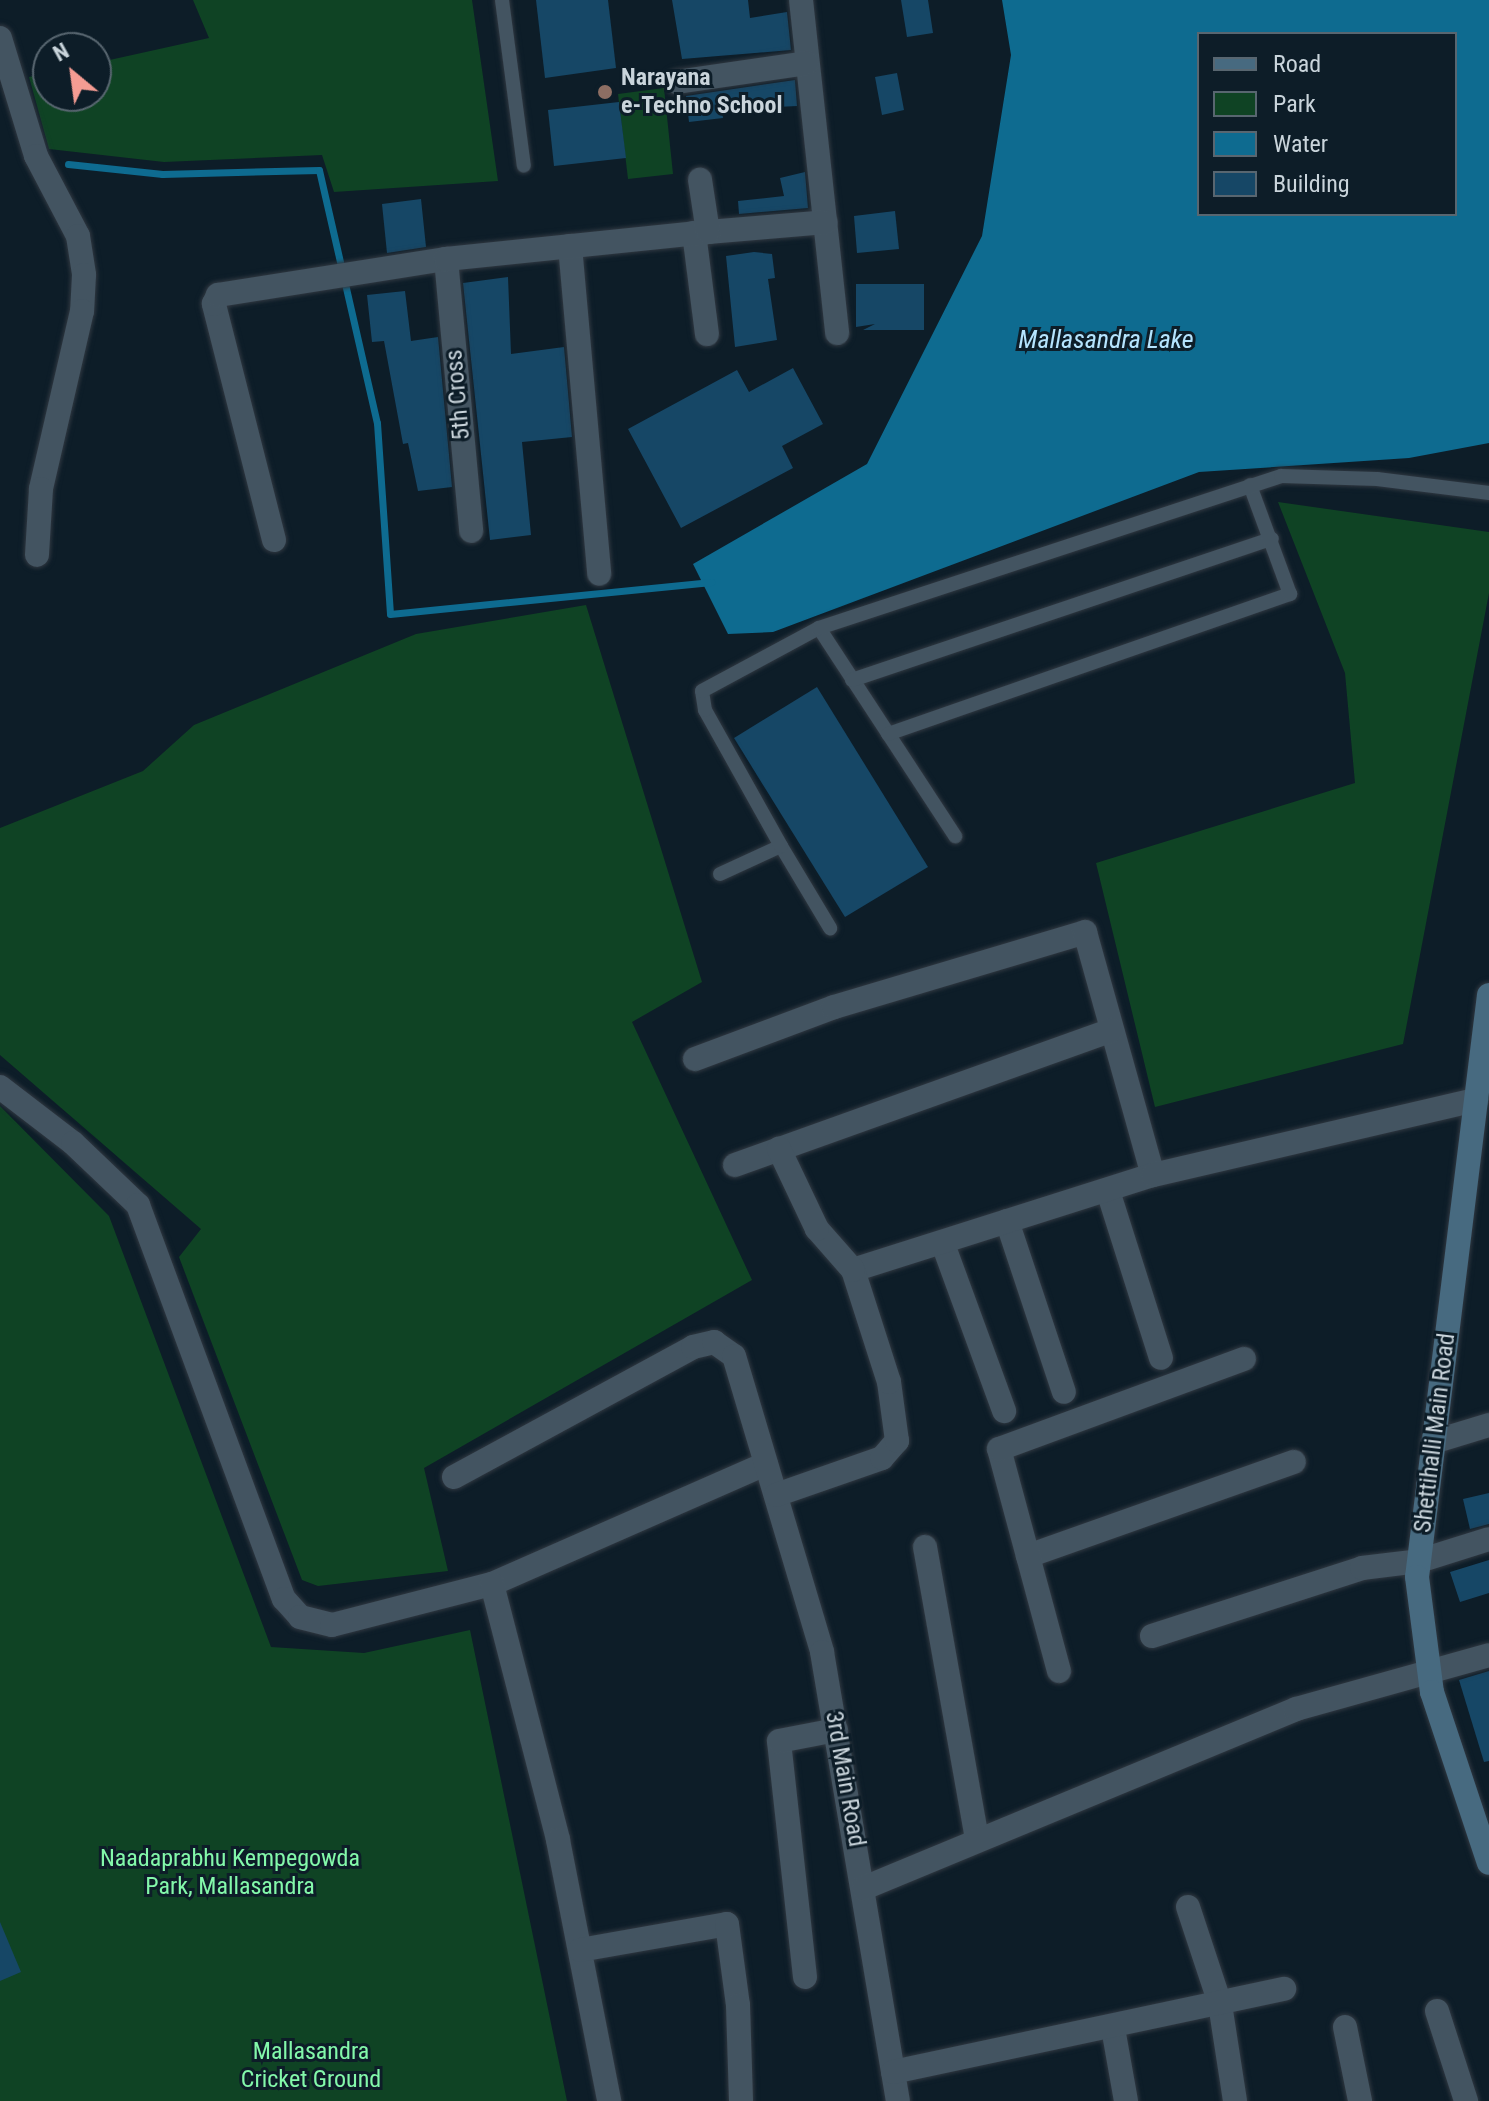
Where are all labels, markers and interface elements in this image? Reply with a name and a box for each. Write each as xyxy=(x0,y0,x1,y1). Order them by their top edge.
north arrow xyxy=(32,32,112,112)
legend xyxy=(1197,32,1457,216)
text: N xyxy=(49,38,73,67)
text: Road xyxy=(1273,50,1321,78)
place label: Narayana e-Techno School xyxy=(621,64,782,120)
marker: Narayana e-Techno School xyxy=(596,83,614,101)
text: Park xyxy=(1273,90,1316,118)
text: Water xyxy=(1273,130,1328,158)
text: Building xyxy=(1273,170,1350,198)
water label: Mallasandra Lake xyxy=(1018,324,1194,356)
street label: 5th Cross xyxy=(440,349,476,441)
street label: Shettihalli Main Road xyxy=(1408,1332,1462,1534)
street label: 3rd Main Road xyxy=(819,1709,871,1849)
park label: Naadaprabhu Kempegowda Park, Mallasandra xyxy=(100,1845,360,1901)
park label: Mallasandra Cricket Ground xyxy=(241,2038,381,2094)

